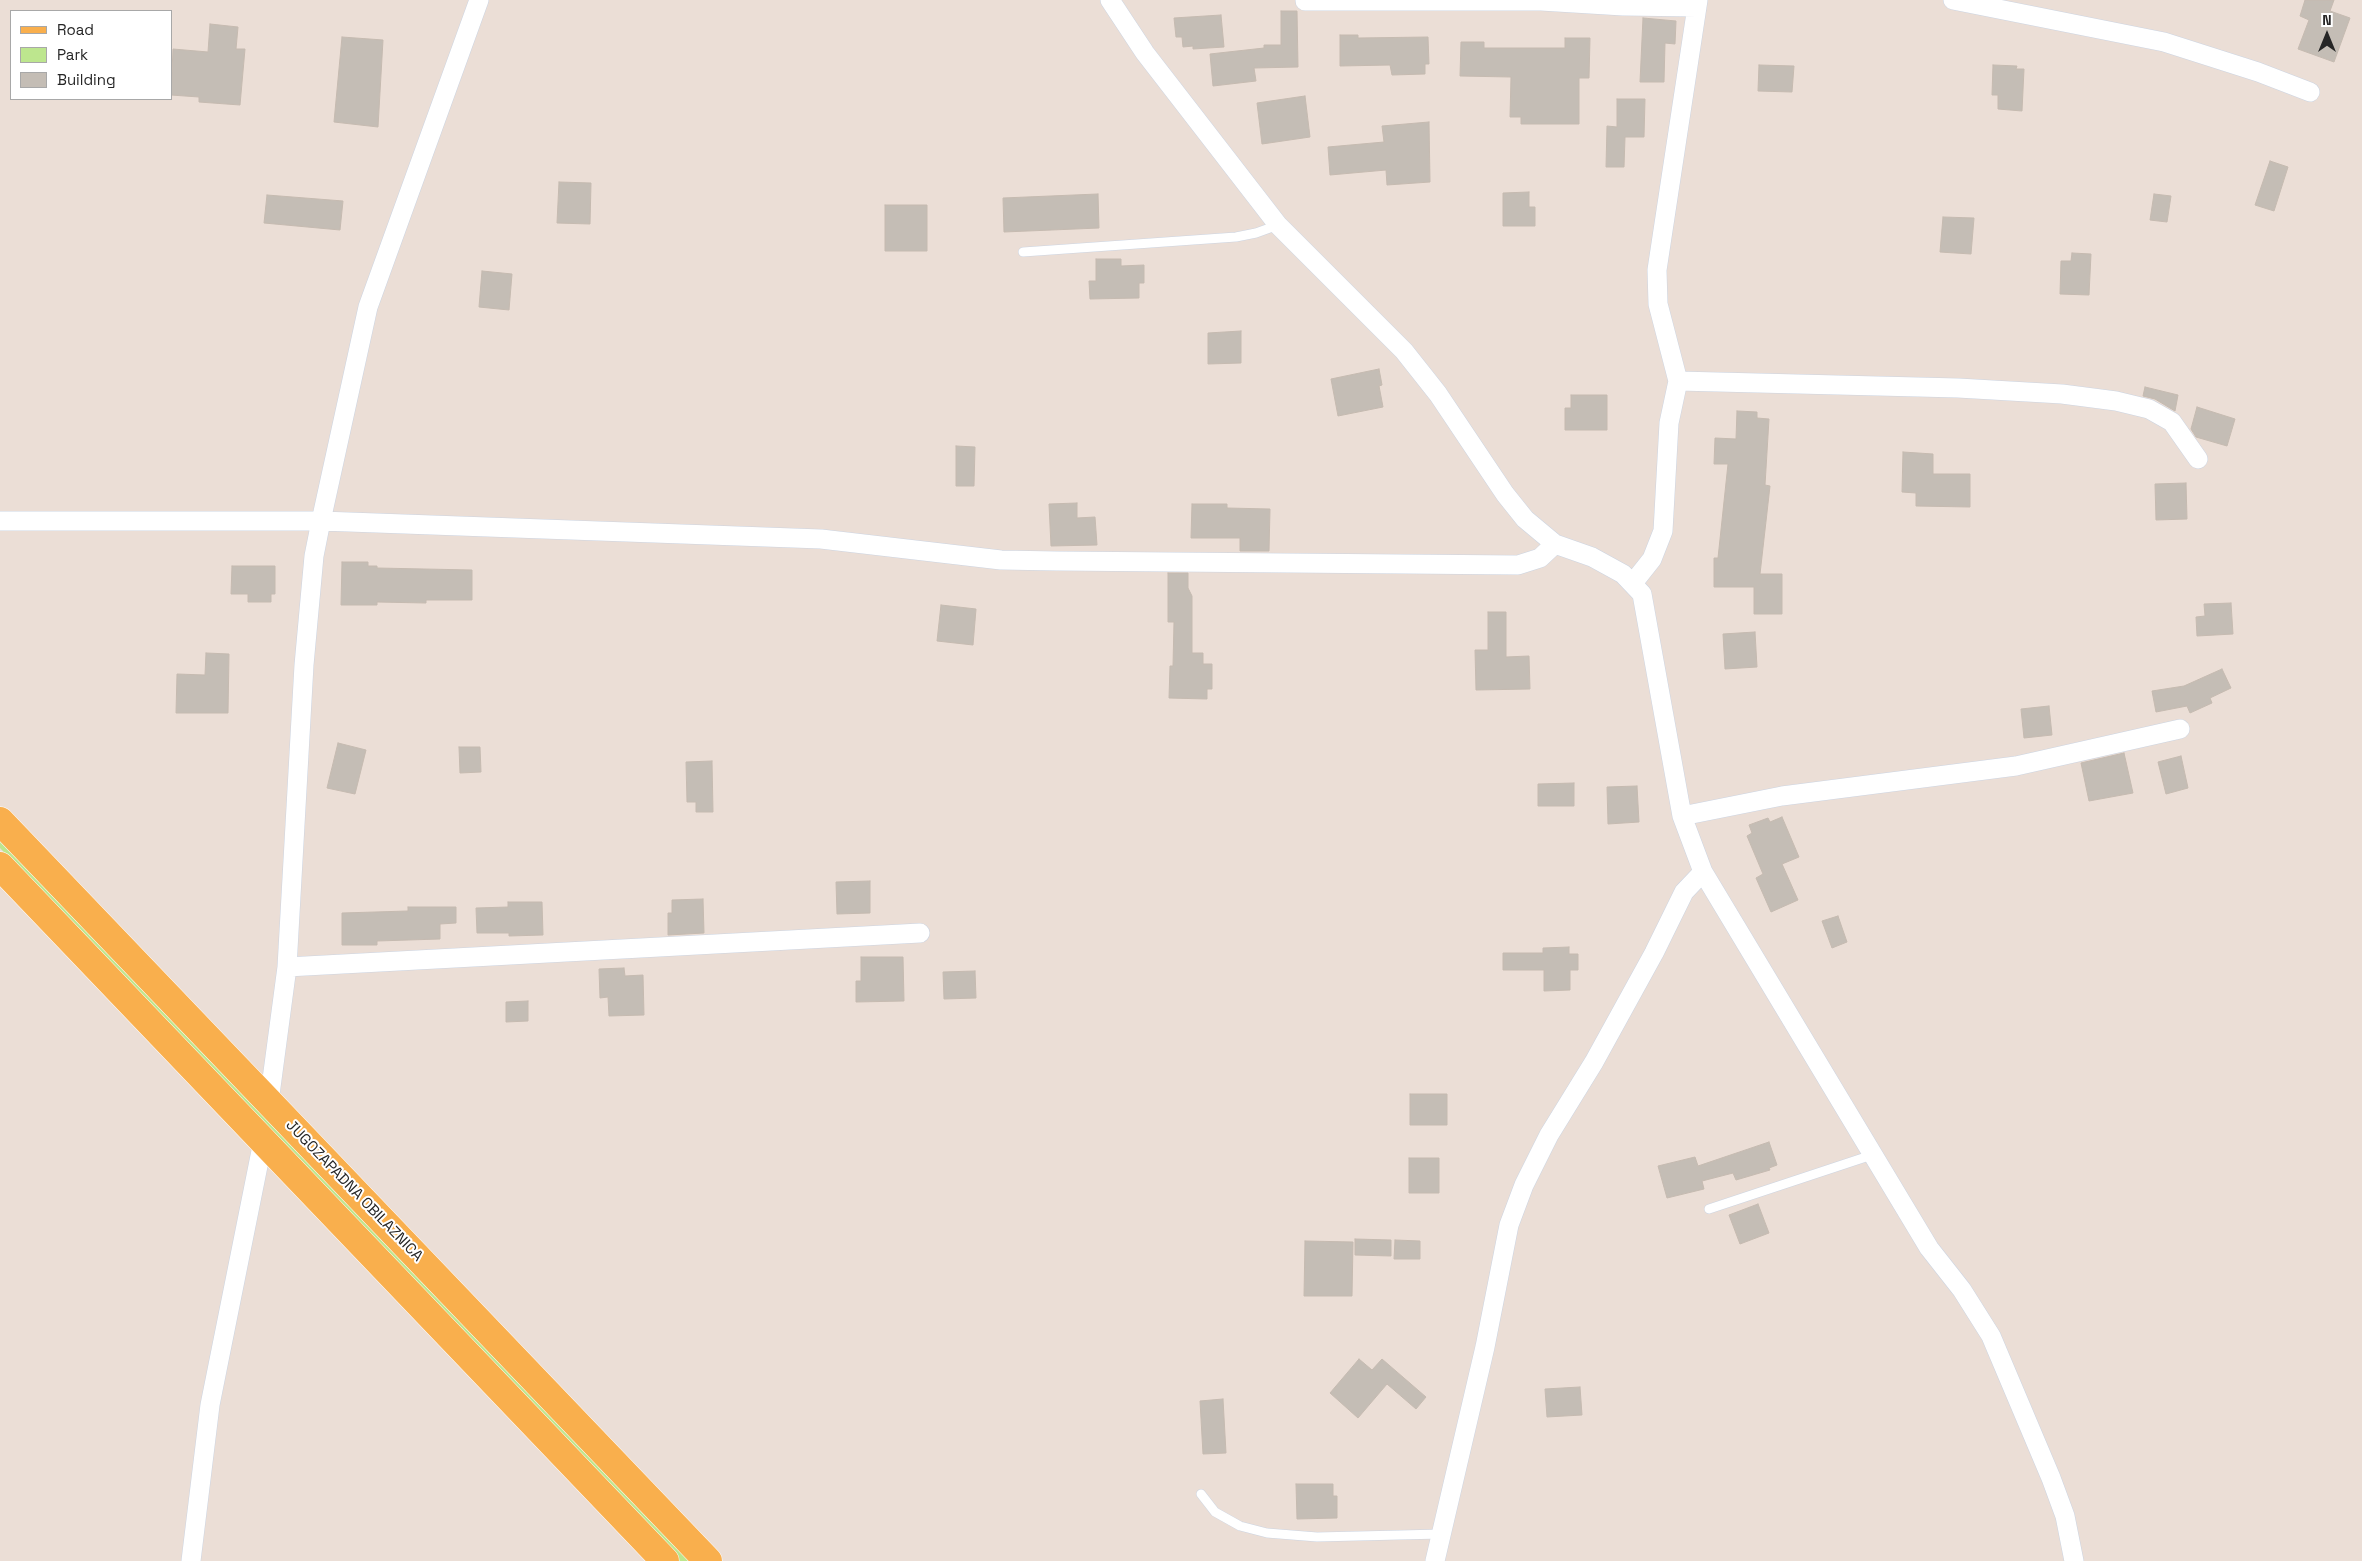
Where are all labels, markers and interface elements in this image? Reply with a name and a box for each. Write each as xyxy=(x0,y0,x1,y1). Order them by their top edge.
legend xyxy=(10,10,172,100)
north arrow xyxy=(2302,10,2352,60)
text: N xyxy=(2322,11,2332,29)
text: Road xyxy=(57,20,94,39)
text: Park xyxy=(57,45,88,64)
text: Building xyxy=(57,70,116,89)
street label: JUGOZAPADNA OBILAZNICA xyxy=(282,1117,426,1265)

